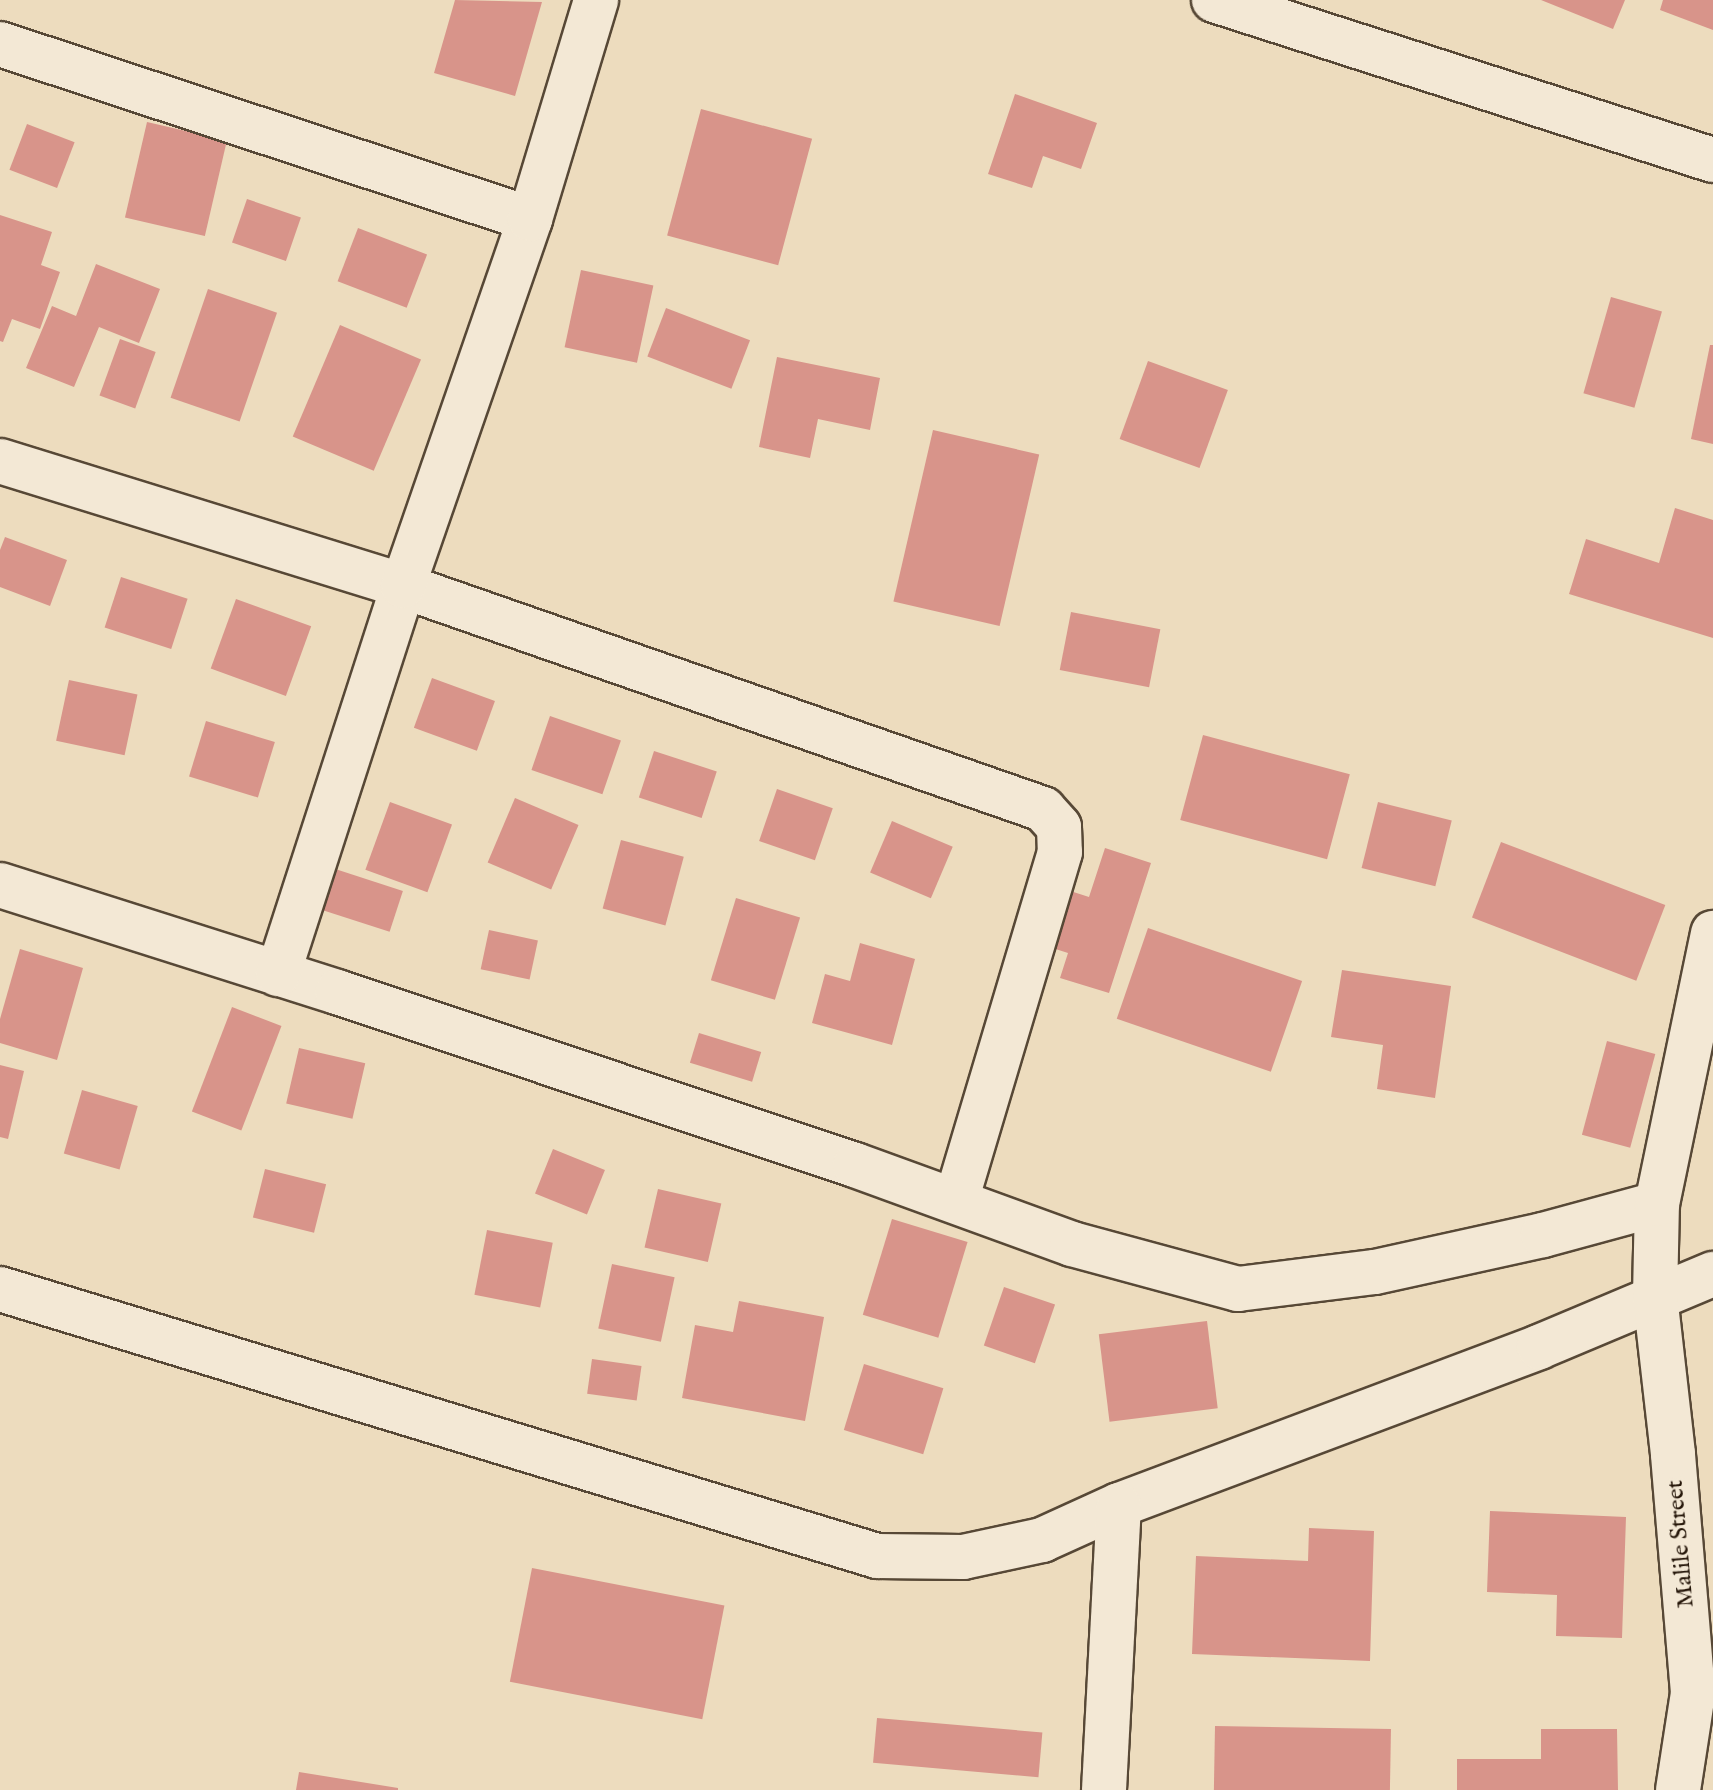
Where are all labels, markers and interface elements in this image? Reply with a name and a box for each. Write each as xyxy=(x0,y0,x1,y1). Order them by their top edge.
street label: Malile Street xyxy=(1661,1479,1701,1609)

